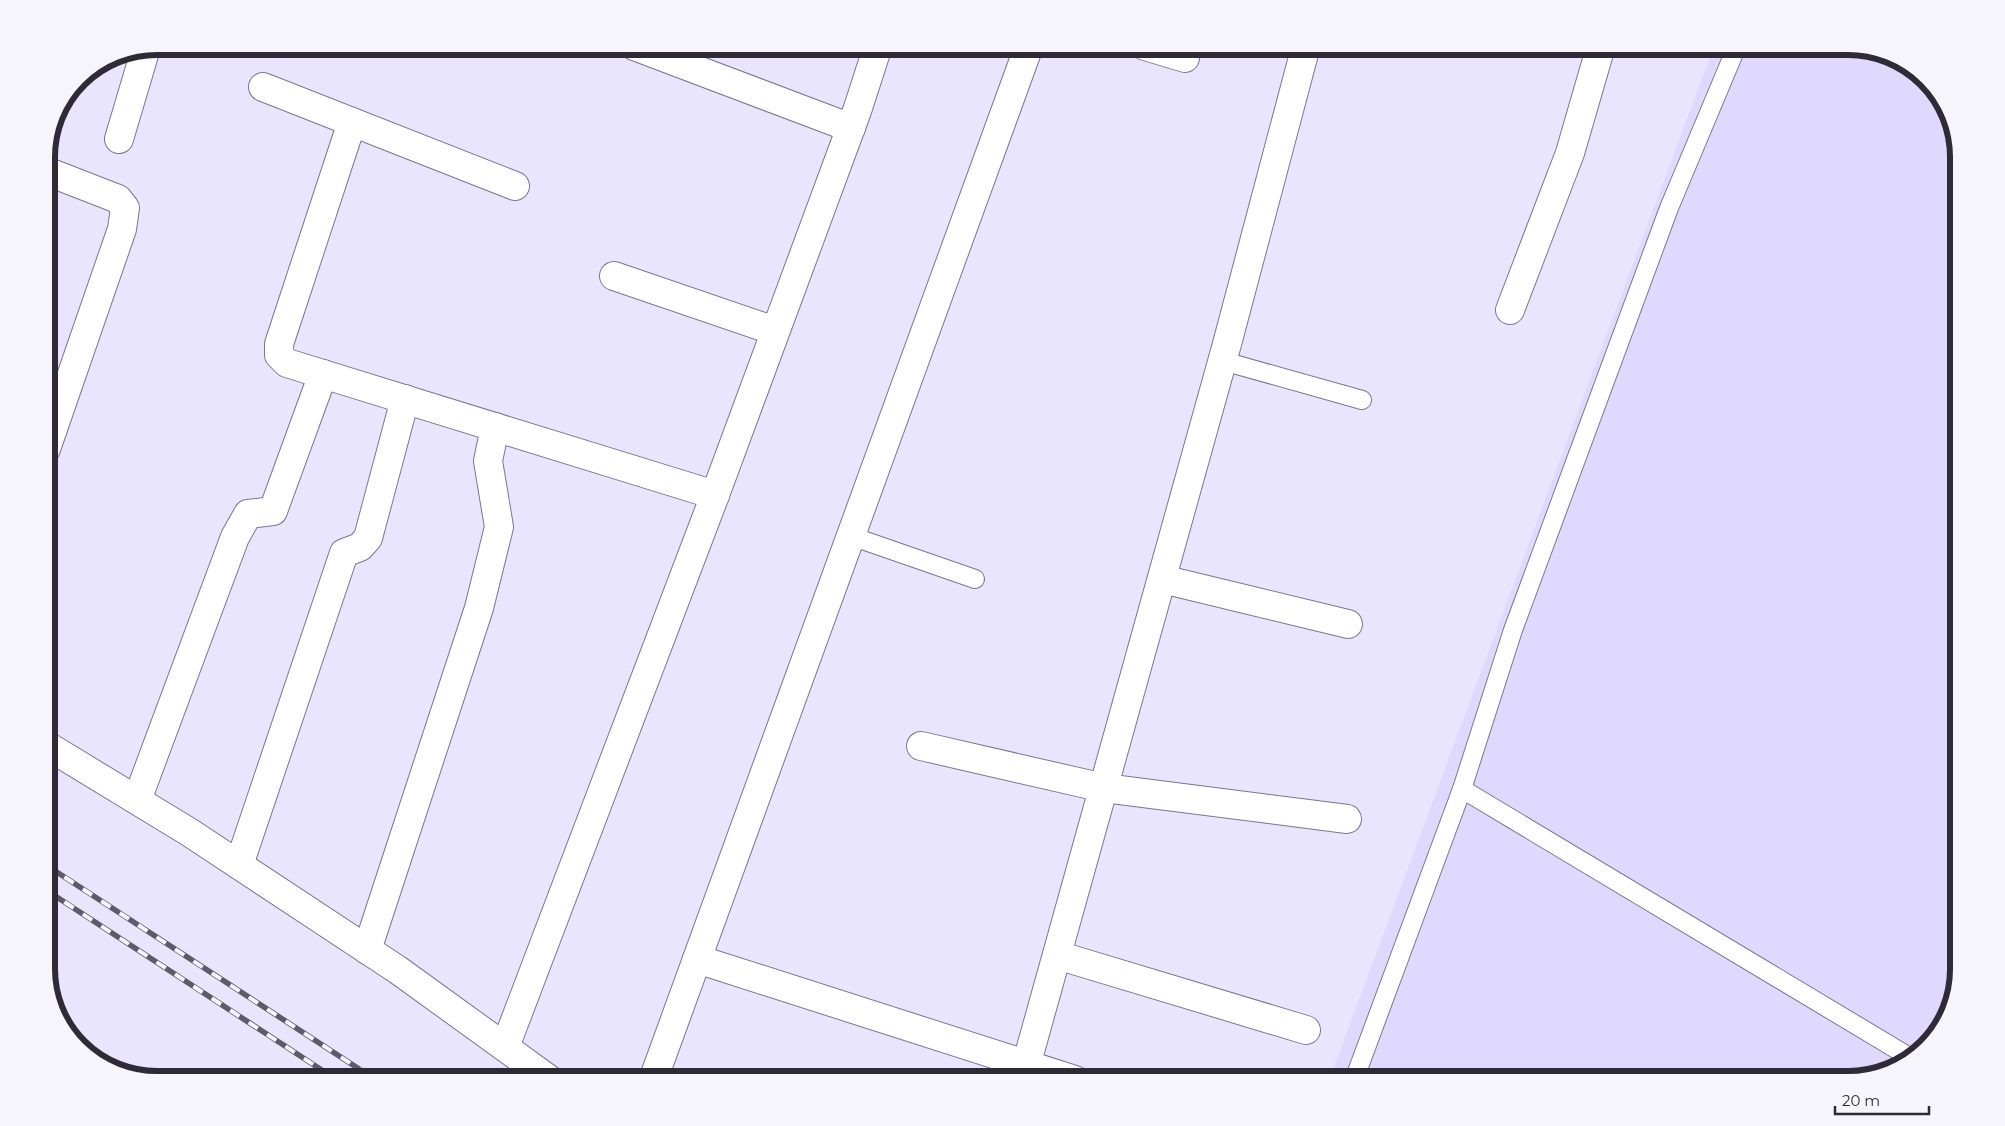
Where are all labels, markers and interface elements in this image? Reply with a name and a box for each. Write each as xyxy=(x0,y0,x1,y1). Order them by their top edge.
scale bar xyxy=(1835,1084,1929,1116)
text: 20 m xyxy=(1842,1091,1880,1110)

